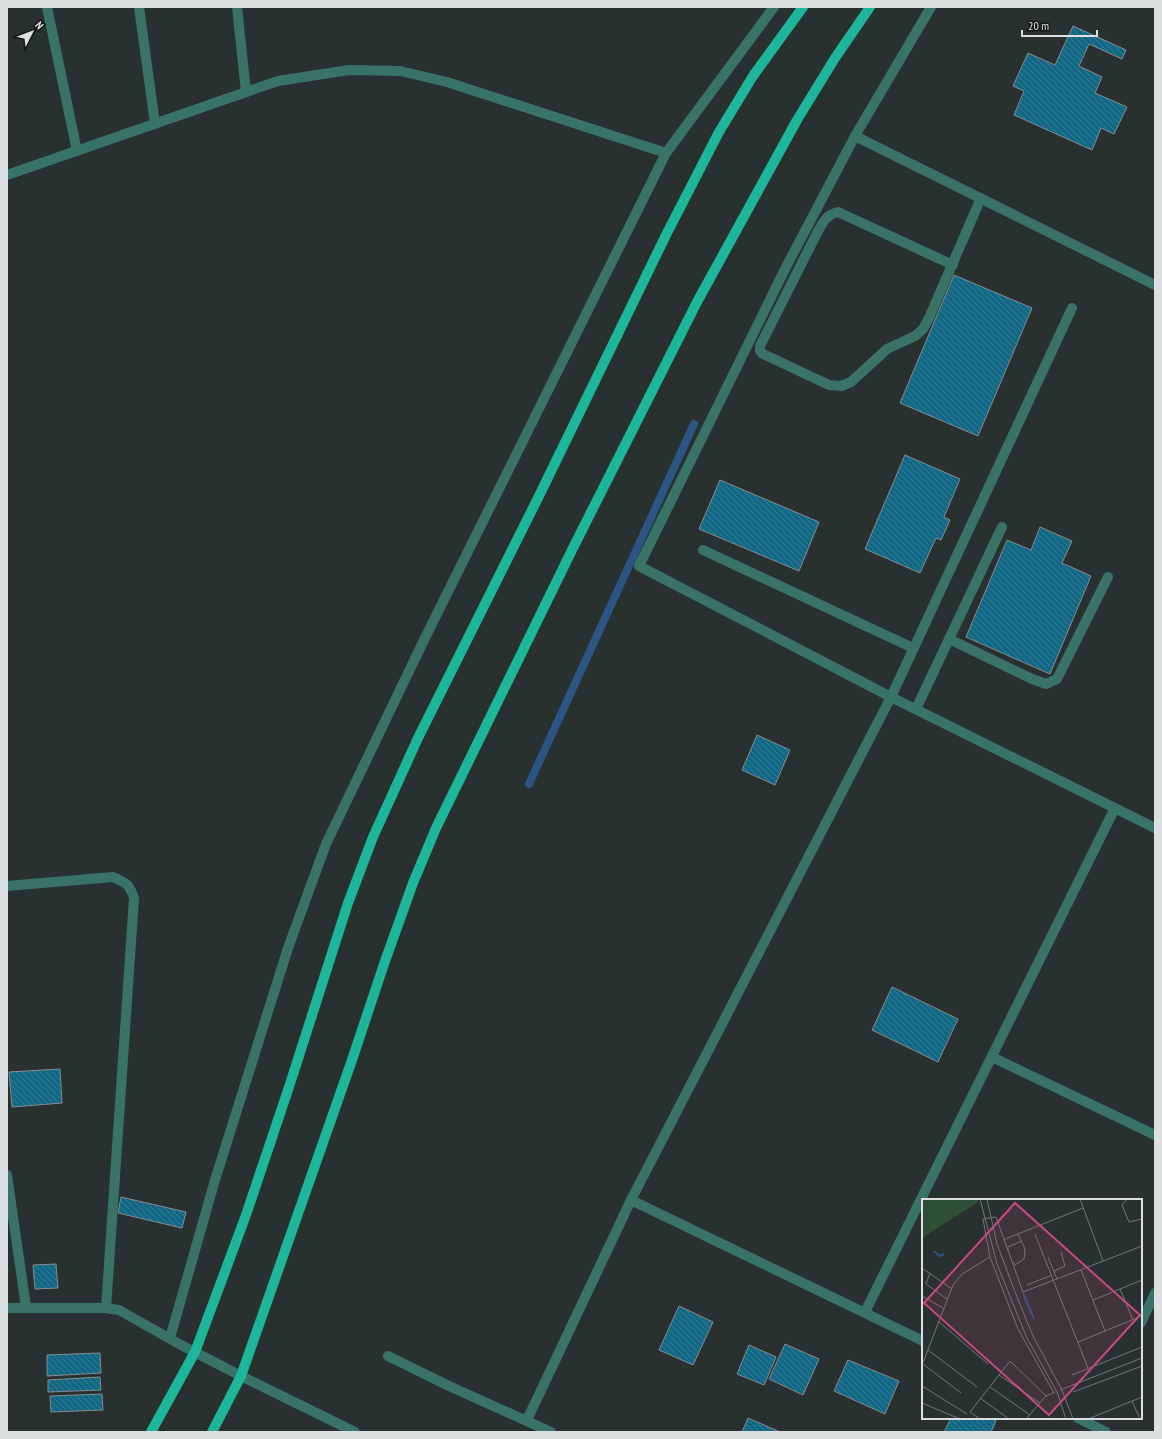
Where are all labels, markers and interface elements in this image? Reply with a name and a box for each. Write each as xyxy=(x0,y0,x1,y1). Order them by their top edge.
north arrow xyxy=(12,12,52,52)
scale bar xyxy=(1022,12,1097,38)
text: N xyxy=(32,18,47,32)
text: 20 m xyxy=(1028,18,1049,33)
inset map xyxy=(922,1199,1142,1419)

